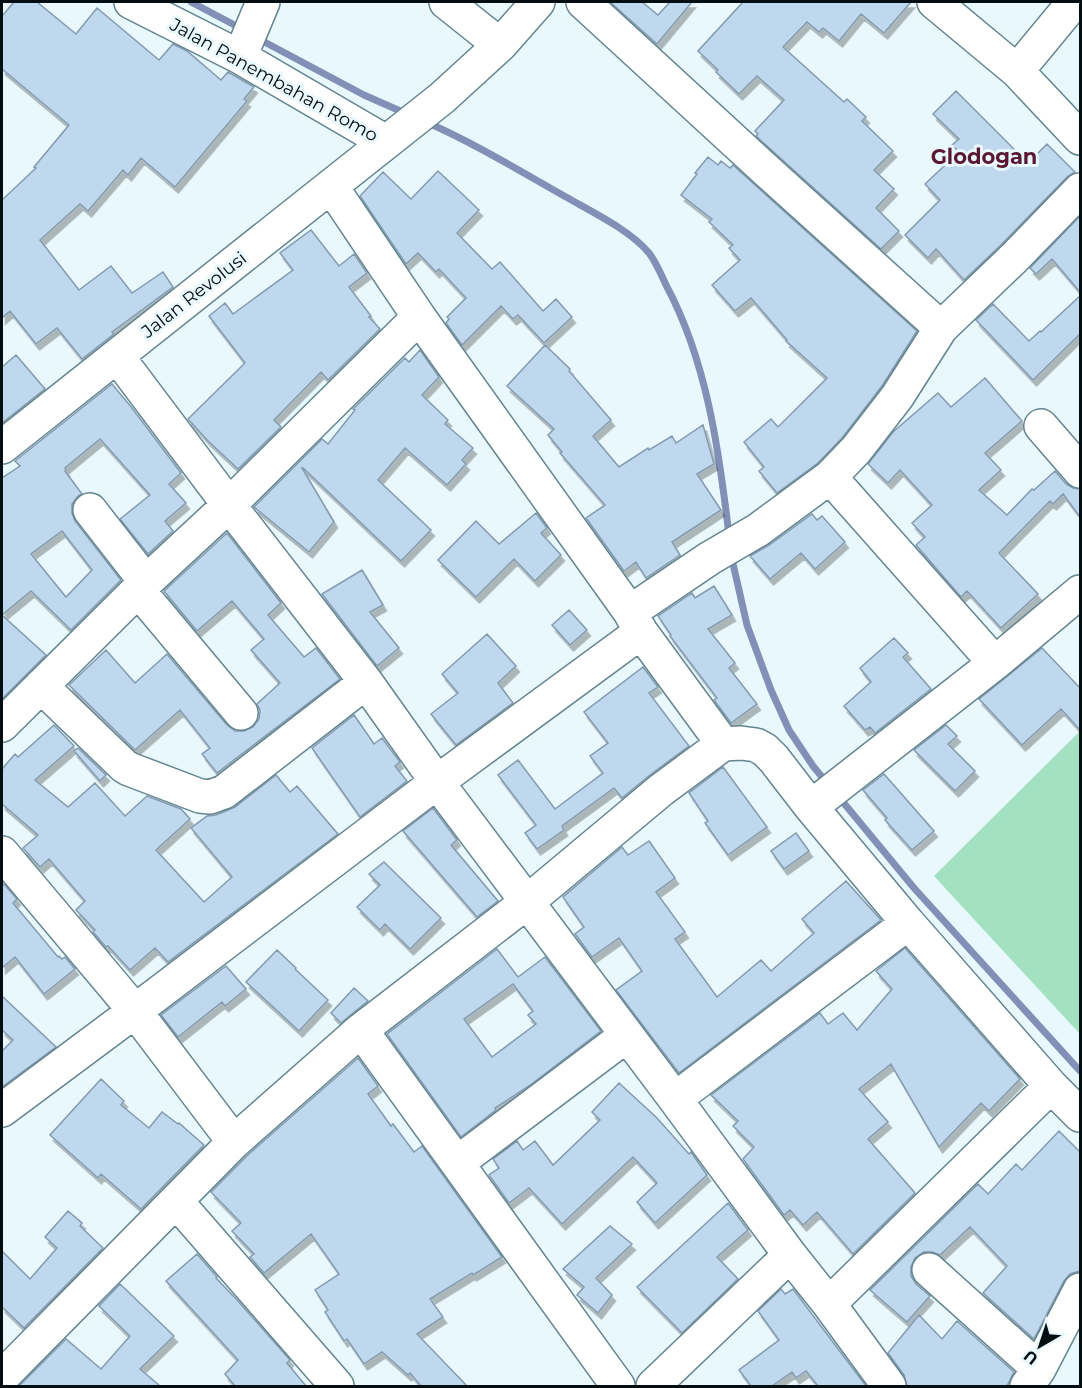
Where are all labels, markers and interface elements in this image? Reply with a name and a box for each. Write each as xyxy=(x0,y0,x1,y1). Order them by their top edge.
street label: Jalan Panembahan Romo xyxy=(165,13,382,146)
district label: Glodogan xyxy=(931,144,1037,169)
street label: Jalan Revolusi xyxy=(136,247,251,343)
north arrow xyxy=(1010,1316,1070,1376)
text: U xyxy=(1020,1346,1042,1369)

